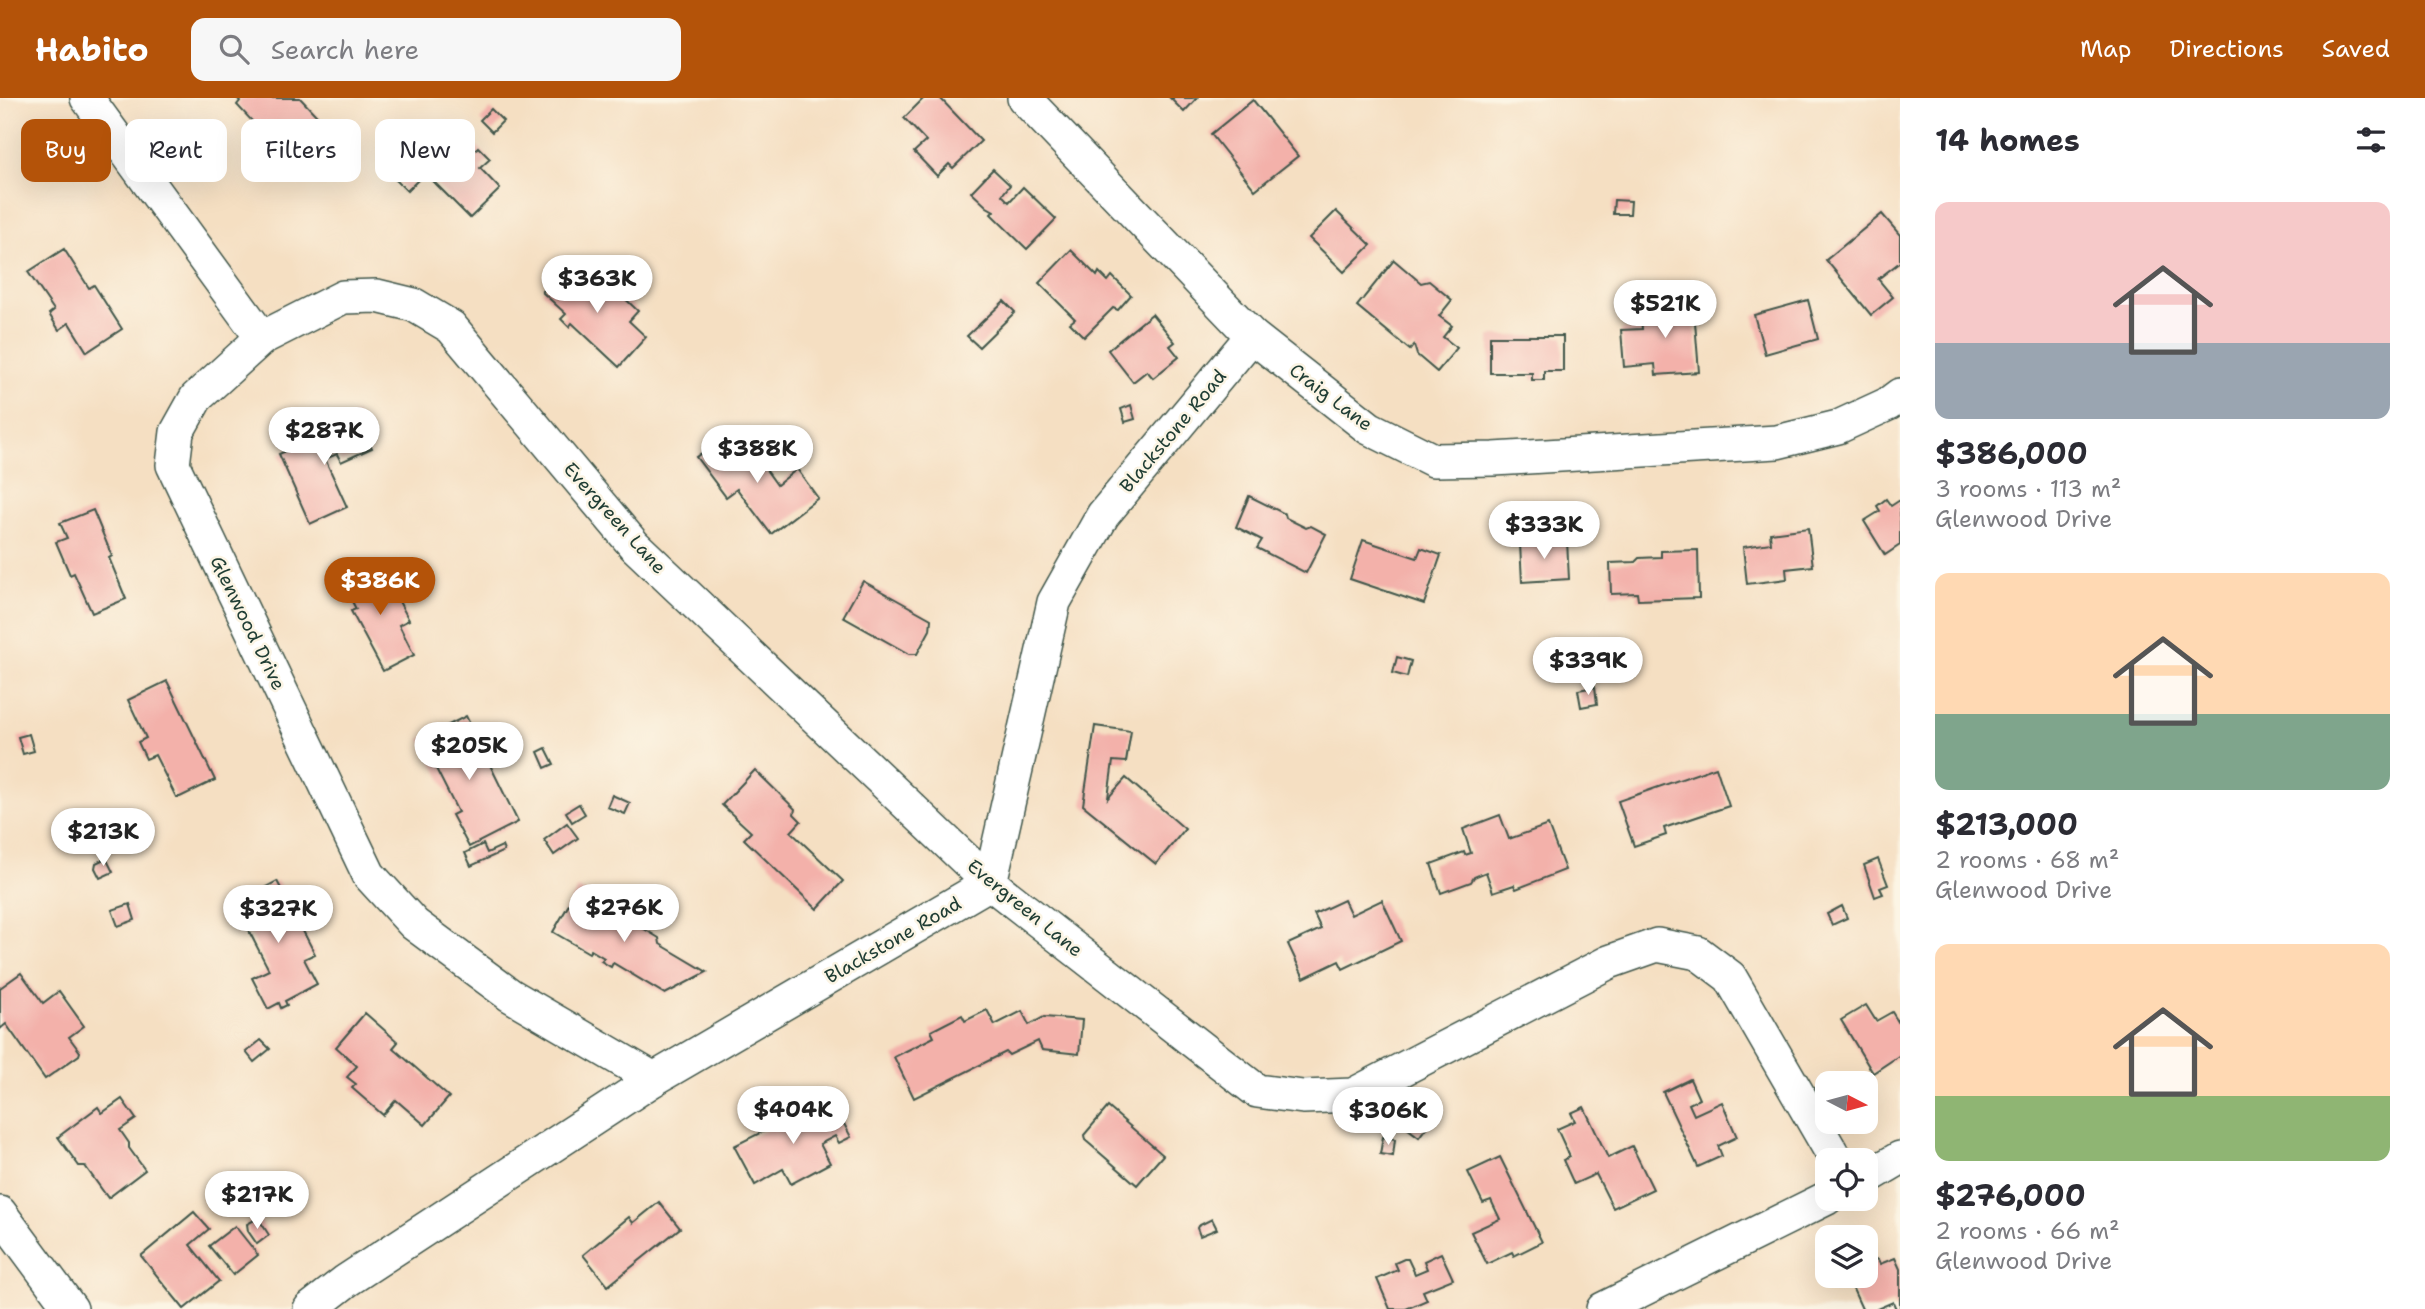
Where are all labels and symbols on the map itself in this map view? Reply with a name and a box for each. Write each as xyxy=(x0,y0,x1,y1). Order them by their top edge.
pin: $363K xyxy=(548,256,646,315)
pin: $521K xyxy=(1616,280,1714,340)
street label: Craig Lane xyxy=(1284,358,1378,436)
street label: Blackstone Road xyxy=(1114,364,1232,498)
pin: $287K xyxy=(275,408,373,467)
pin: $388K xyxy=(708,426,806,485)
street label: Evergreen Lane xyxy=(558,457,672,579)
pin: $333K xyxy=(1495,502,1593,561)
street label: Glenwood Drive xyxy=(205,552,291,694)
pin: $386K xyxy=(331,558,429,617)
pin: $339K xyxy=(1539,638,1637,697)
pin: $205K xyxy=(420,722,518,782)
pin: $213K xyxy=(54,808,152,868)
street label: Evergreen Lane xyxy=(962,854,1088,962)
pin: $276K xyxy=(575,884,673,944)
pin: $327K xyxy=(229,886,327,945)
street label: Blackstone Road xyxy=(820,891,966,989)
north arrow xyxy=(1815,1071,1878,1134)
pin: $404K xyxy=(744,1086,842,1146)
pin: $306K xyxy=(1339,1088,1437,1147)
pin: $217K xyxy=(208,1172,306,1231)

